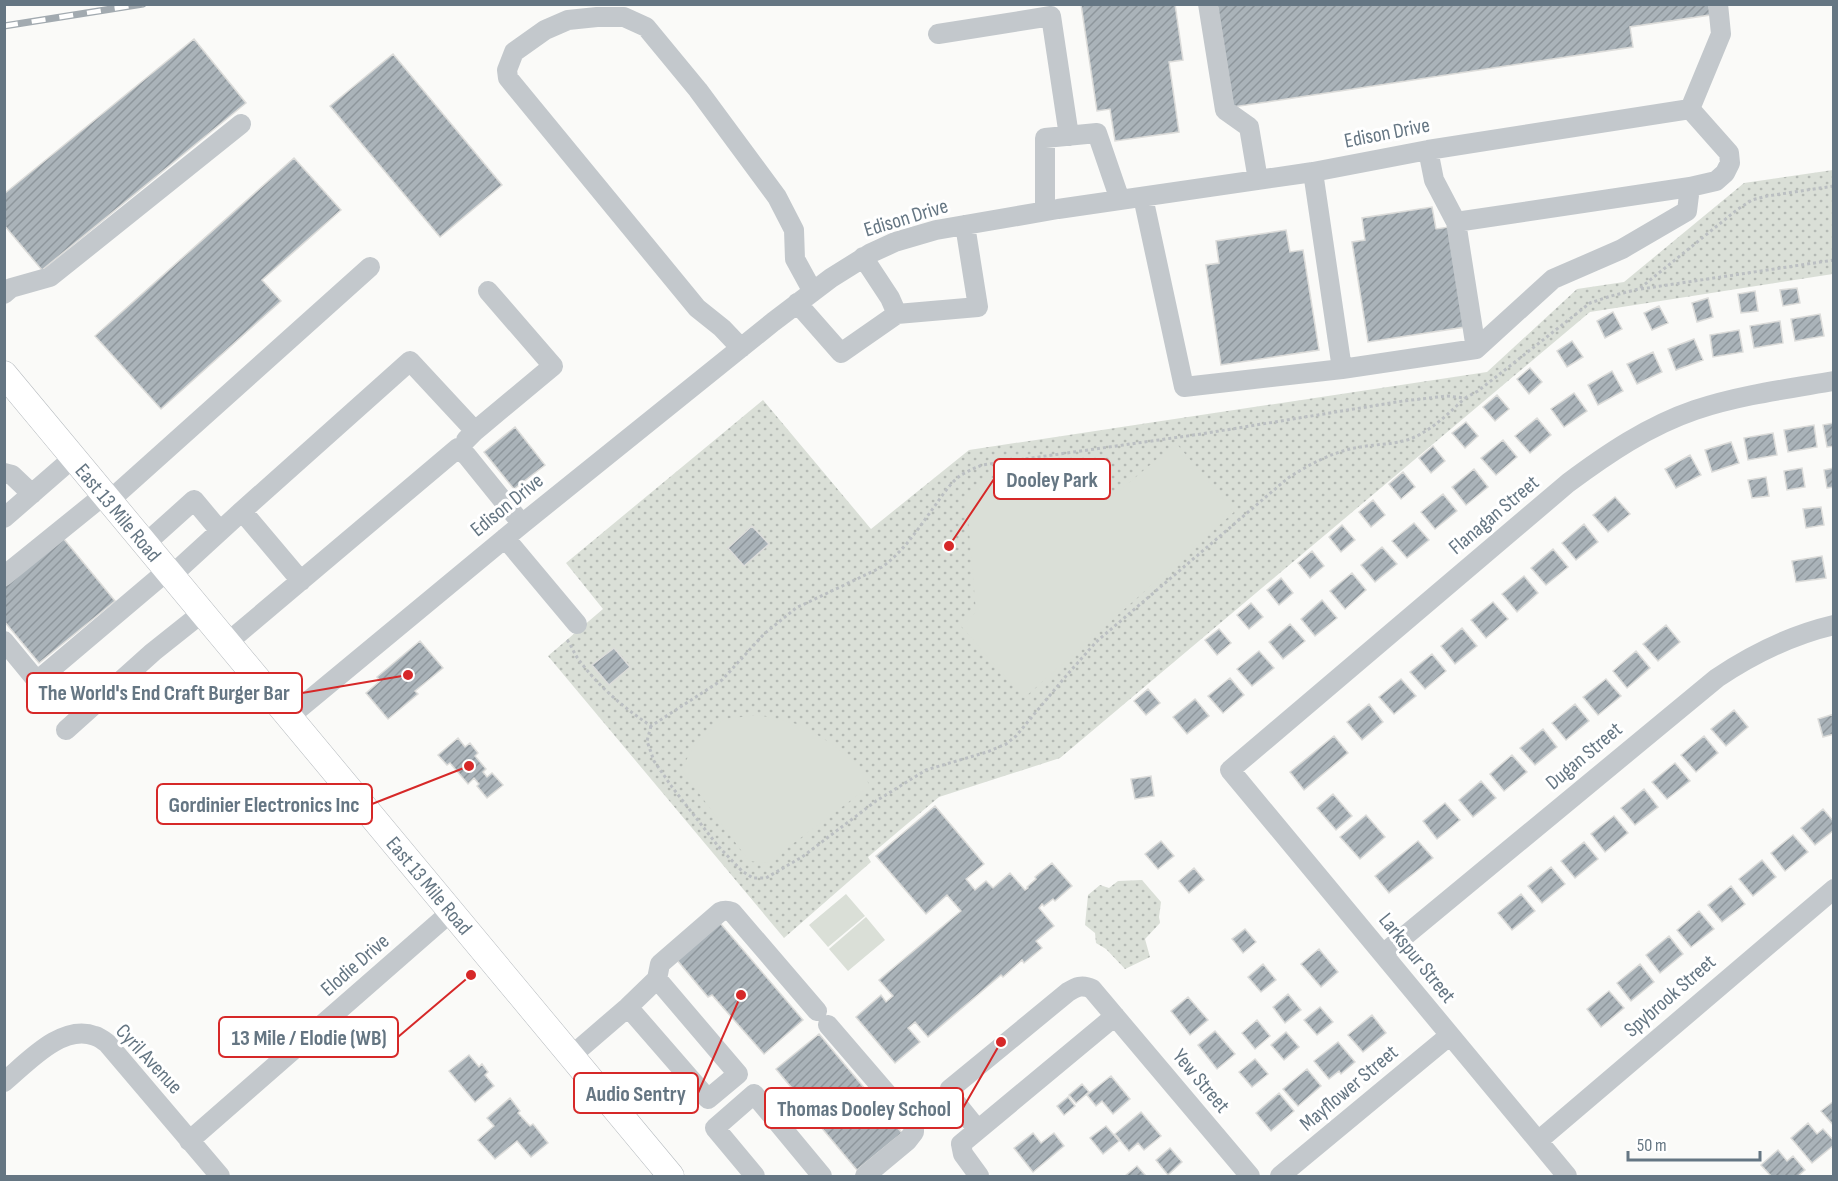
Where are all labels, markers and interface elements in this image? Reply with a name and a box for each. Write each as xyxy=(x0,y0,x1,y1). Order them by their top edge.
street label: Edison Drive xyxy=(1342,112,1432,154)
street label: Edison Drive xyxy=(861,193,951,243)
street label: East 13 Mile Road xyxy=(70,459,166,567)
callout: Dooley Park xyxy=(994,459,1110,499)
text: Dooley Park xyxy=(1006,467,1099,494)
street label: Edison Drive xyxy=(466,468,548,542)
street label: Flanagan Street xyxy=(1444,470,1544,560)
callout: The World's End Craft Burger Bar xyxy=(27,673,302,713)
text: The World's End Craft Burger Bar xyxy=(38,680,290,707)
street label: Dugan Street xyxy=(1541,717,1627,795)
callout: Gordinier Electronics Inc xyxy=(157,784,372,824)
text: Gordinier Electronics Inc xyxy=(168,792,360,819)
street label: East 13 Mile Road xyxy=(381,832,477,940)
street label: Larkspur Street xyxy=(1373,908,1461,1008)
street label: Elodie Drive xyxy=(316,929,394,1001)
street label: Spybrook Street xyxy=(1619,949,1721,1043)
callout: 13 Mile / Elodie (WB) xyxy=(219,1017,398,1057)
street label: Cyril Avenue xyxy=(110,1019,188,1099)
text: 13 Mile / Elodie (WB) xyxy=(232,1025,386,1052)
street label: Mayflower Street xyxy=(1295,1040,1403,1136)
street label: Yew Street xyxy=(1167,1044,1235,1118)
callout: Audio Sentry xyxy=(574,1073,698,1113)
text: Audio Sentry xyxy=(585,1081,686,1108)
callout: Thomas Dooley School xyxy=(765,1088,963,1128)
text: Thomas Dooley School xyxy=(777,1096,951,1123)
scale bar xyxy=(1628,1124,1760,1162)
text: 50 m xyxy=(1637,1135,1667,1156)

